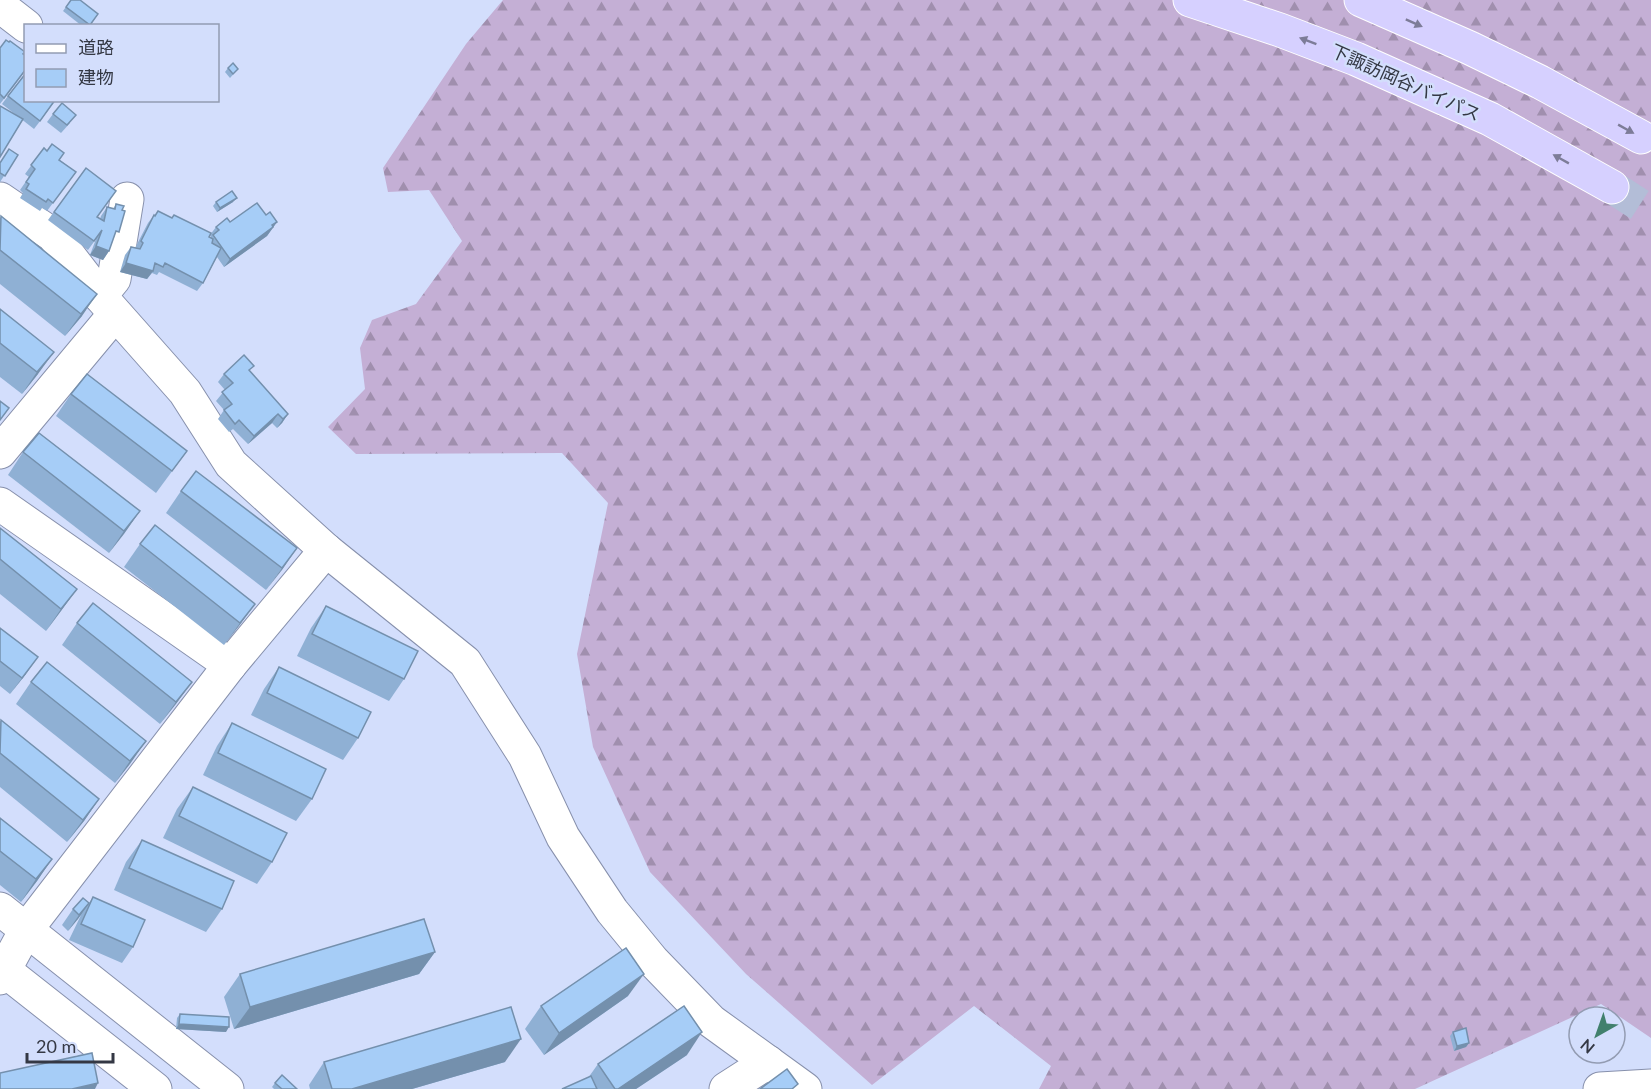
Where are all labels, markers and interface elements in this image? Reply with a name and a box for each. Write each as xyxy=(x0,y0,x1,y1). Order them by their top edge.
one-way arrow xyxy=(1406,19,1423,28)
legend xyxy=(24,24,219,102)
one-way arrow xyxy=(1299,35,1317,45)
text: 道路 xyxy=(78,36,114,58)
street label: 下諏訪岡谷バイパス xyxy=(1328,39,1484,125)
text: 建物 xyxy=(78,66,114,88)
one-way arrow xyxy=(1618,124,1635,134)
one-way arrow xyxy=(1552,154,1569,164)
north arrow xyxy=(1567,1005,1627,1065)
scale bar xyxy=(27,1026,112,1064)
text: 20 m xyxy=(36,1035,76,1057)
text: N xyxy=(1576,1036,1598,1058)

